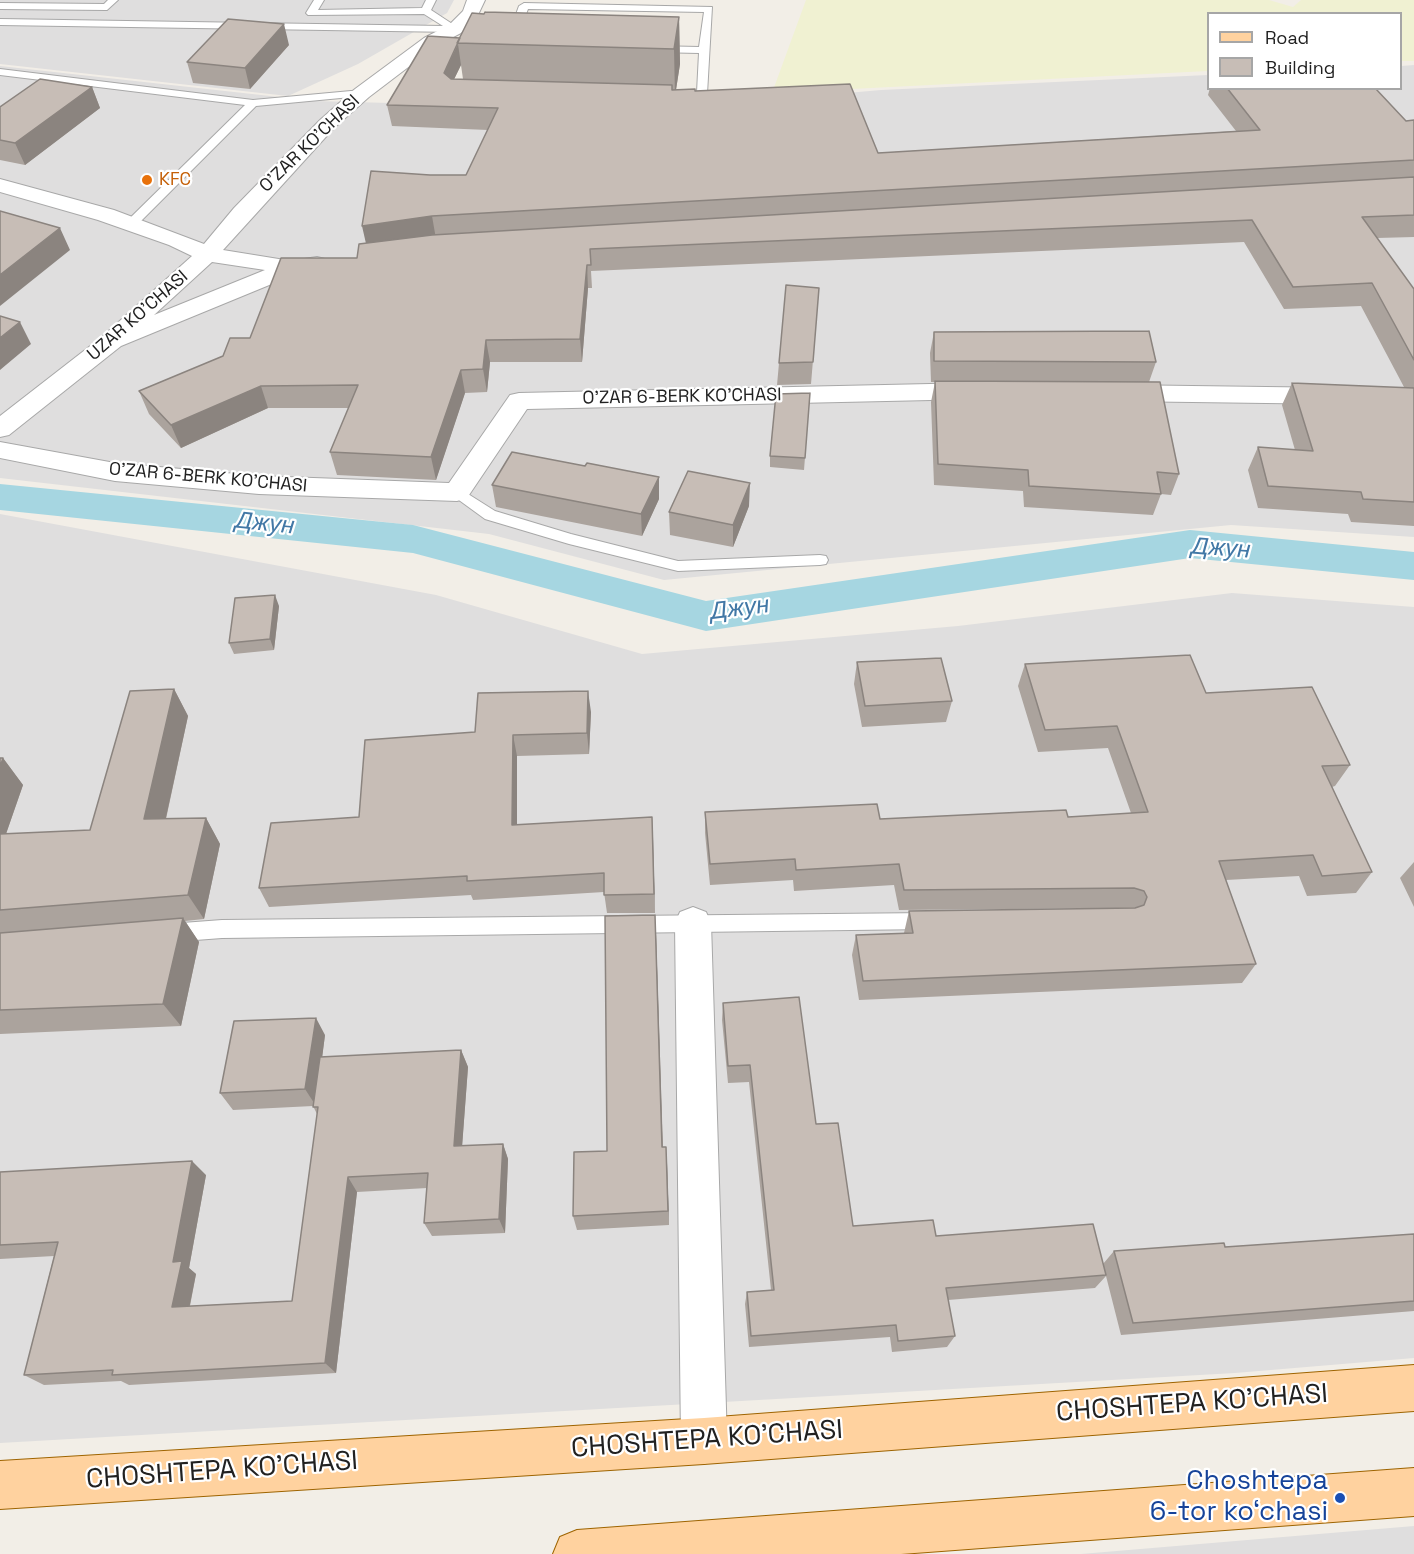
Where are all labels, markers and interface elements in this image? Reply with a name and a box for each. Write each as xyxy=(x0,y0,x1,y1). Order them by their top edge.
legend xyxy=(1207,12,1402,90)
text: Road xyxy=(1265,26,1309,49)
text: Building xyxy=(1265,56,1335,79)
street label: O'ZAR KO'CHASI xyxy=(255,91,365,197)
place label: KFC xyxy=(159,169,191,191)
marker: KFC xyxy=(140,173,154,187)
street label: UZAR KO'CHASI xyxy=(83,266,193,366)
street label: O'ZAR 6-BERK KO'CHASI xyxy=(582,384,782,410)
street label: O'ZAR 6-BERK KO'CHASI xyxy=(108,459,308,497)
water label: Джун xyxy=(234,507,296,541)
water label: Джун xyxy=(1191,533,1251,565)
water label: Джун xyxy=(709,591,771,627)
street label: CHOSHTEPA KO'CHASI xyxy=(1055,1378,1329,1430)
street label: CHOSHTEPA KO'CHASI xyxy=(570,1414,844,1466)
street label: CHOSHTEPA KO'CHASI xyxy=(85,1445,359,1497)
place label: Choshtepa 6-tor koʻchasi xyxy=(1150,1466,1328,1529)
marker: Choshtepa 6-tor koʻchasi xyxy=(1333,1491,1347,1505)

